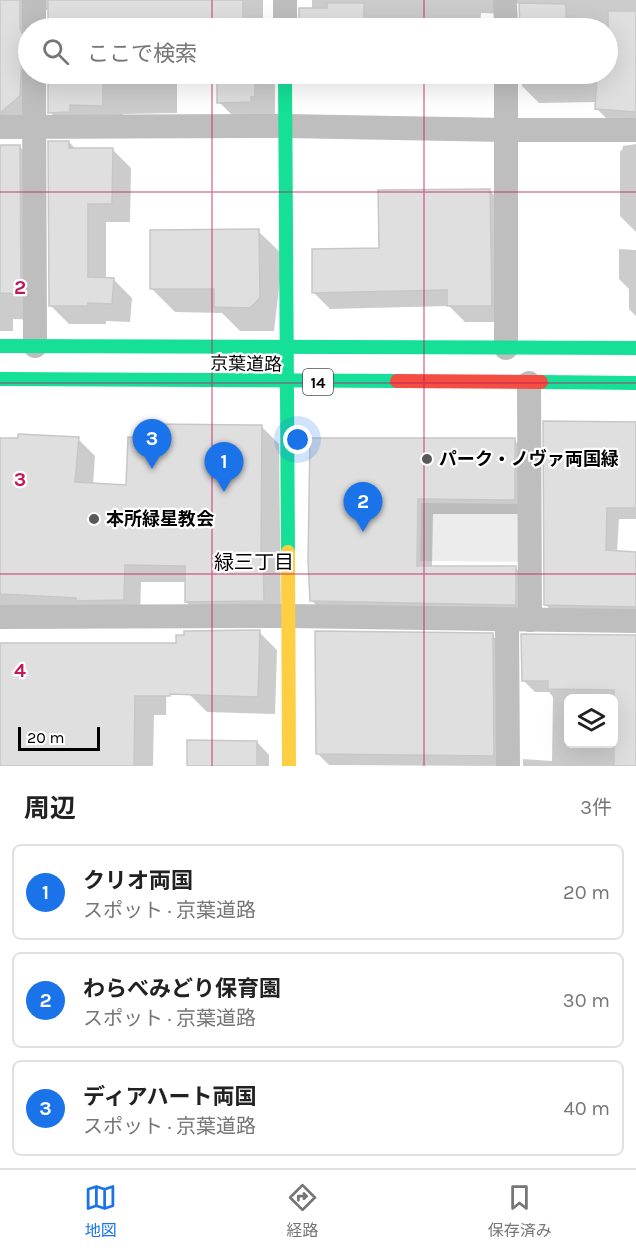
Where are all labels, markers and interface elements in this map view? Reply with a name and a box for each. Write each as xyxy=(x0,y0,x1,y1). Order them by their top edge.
search box xyxy=(18,18,618,84)
icon: search xyxy=(39,35,72,68)
text: ここで検索 xyxy=(87,41,197,67)
text: 2 xyxy=(14,276,26,299)
street label: 京葉道路 xyxy=(210,352,282,376)
road number: 14 xyxy=(303,369,333,395)
pin: 3 xyxy=(132,420,172,469)
your location xyxy=(283,425,312,454)
pin: 1 xyxy=(204,442,244,492)
place label: パーク・ノヴァ両国緑 xyxy=(439,448,619,470)
marker: パーク・ノヴァ両国緑 xyxy=(420,452,434,466)
text: 3 xyxy=(14,468,26,491)
pin: 2 xyxy=(344,482,382,532)
place label: 本所緑星教会 xyxy=(106,508,214,530)
marker: 本所緑星教会 xyxy=(87,512,101,526)
district label: 緑三丁目 xyxy=(214,551,294,574)
text: 4 xyxy=(14,659,26,682)
map controls xyxy=(564,694,618,748)
button: layers xyxy=(564,694,618,748)
scale bar xyxy=(18,724,100,752)
text: 20 m xyxy=(27,728,65,747)
text: 周辺 xyxy=(24,793,76,824)
text: 3件 xyxy=(580,796,612,819)
text: クリオ両国 xyxy=(83,868,193,894)
text: 1 xyxy=(42,881,49,904)
text: 20 m xyxy=(563,881,610,904)
text: スポット · 京葉道路 xyxy=(83,899,256,922)
text: わらべみどり保育園 xyxy=(83,976,281,1002)
text: 2 xyxy=(39,989,52,1012)
text: 30 m xyxy=(563,989,610,1012)
text: スポット · 京葉道路 xyxy=(83,1007,256,1030)
text: ディアハート両国 xyxy=(83,1084,257,1110)
text: 3 xyxy=(39,1097,52,1120)
text: 40 m xyxy=(564,1097,610,1120)
text: スポット · 京葉道路 xyxy=(83,1115,256,1138)
tab: 地図 xyxy=(84,1181,117,1241)
tab: 経路 xyxy=(286,1181,319,1241)
tab: 保存済み xyxy=(488,1181,552,1241)

